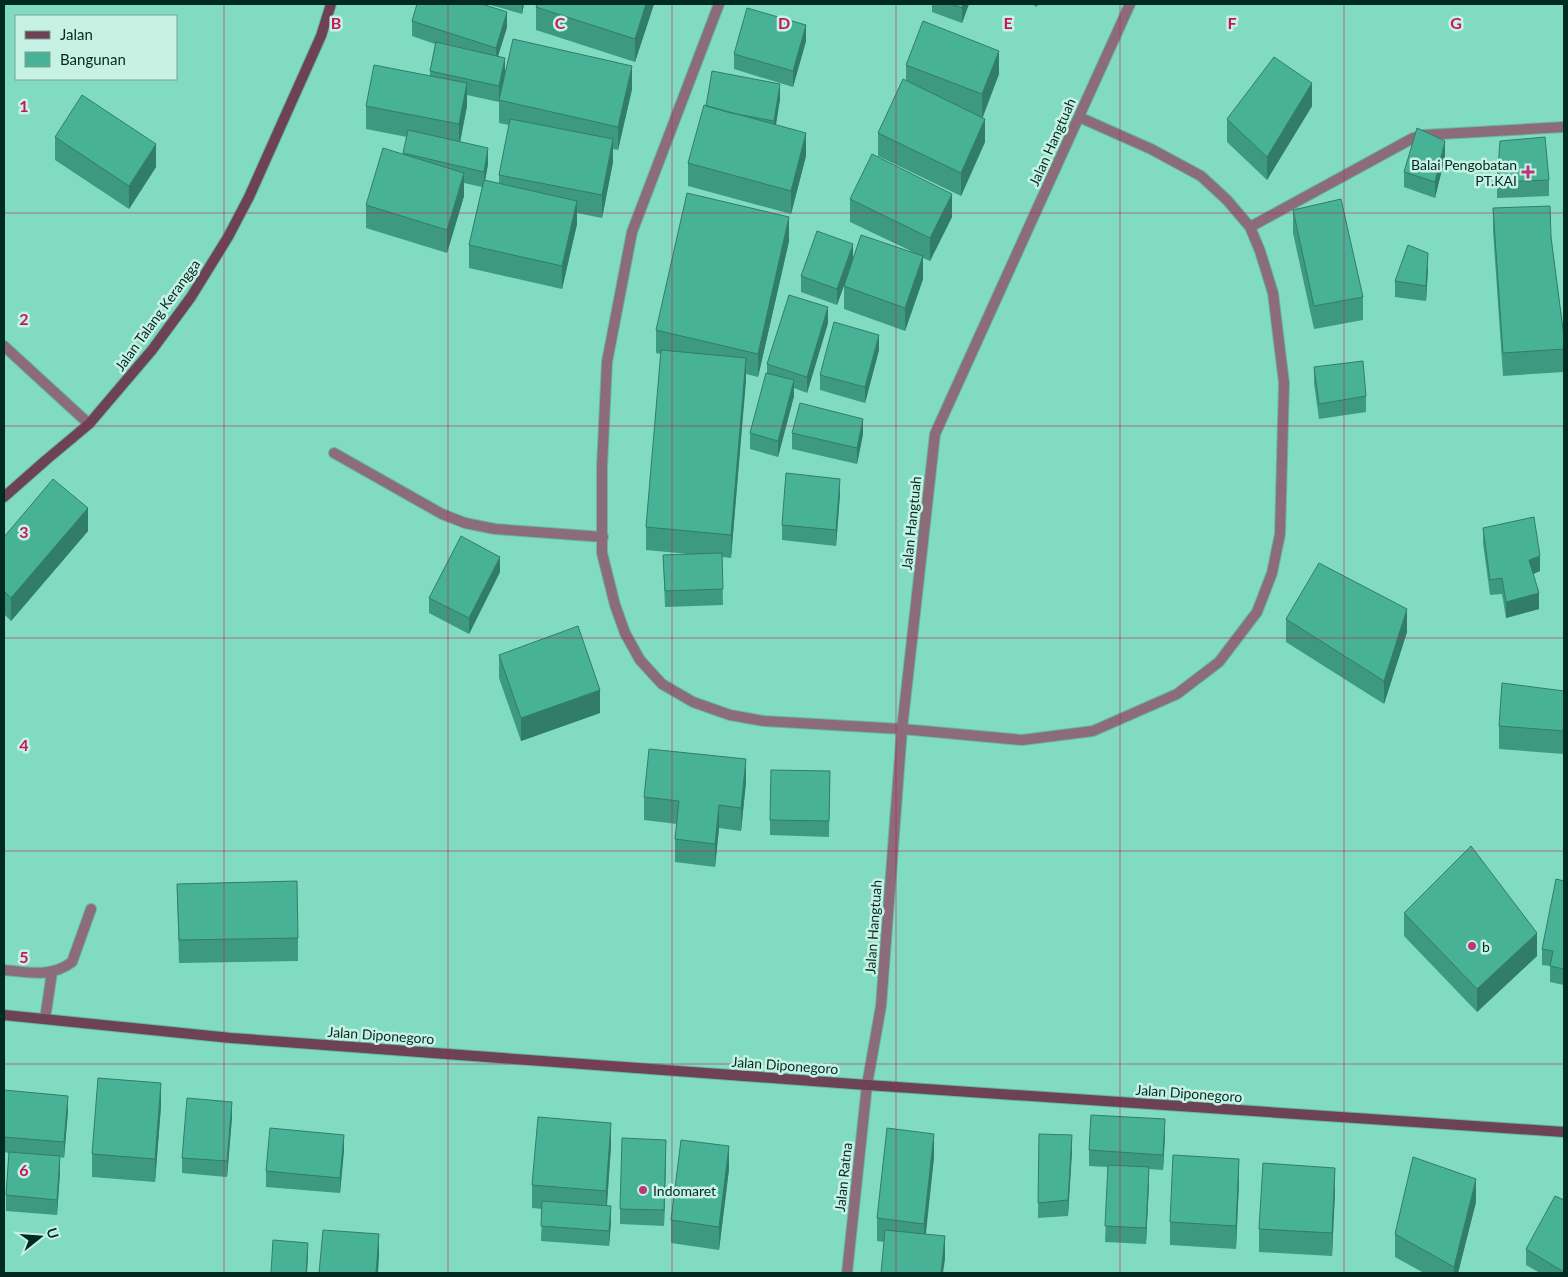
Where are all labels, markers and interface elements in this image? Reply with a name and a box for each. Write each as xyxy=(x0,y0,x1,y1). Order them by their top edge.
text: B xyxy=(331,13,341,32)
text: C xyxy=(555,13,566,32)
text: D xyxy=(778,13,790,32)
text: E xyxy=(1003,13,1013,32)
text: F xyxy=(1227,13,1237,32)
text: G xyxy=(1450,13,1462,32)
legend xyxy=(15,15,178,80)
text: Jalan xyxy=(60,25,93,43)
text: Bangunan xyxy=(60,50,126,68)
street label: Jalan Hangtuah xyxy=(1025,95,1079,189)
text: 1 xyxy=(19,96,29,115)
place label: Balai Pengobatan PT.KAI xyxy=(1411,156,1517,189)
marker: Balai Pengobatan PT.KAI xyxy=(1521,165,1535,179)
street label: Jalan Talang Kerangga xyxy=(111,256,203,374)
text: 2 xyxy=(19,309,29,328)
street label: Jalan Hangtuah xyxy=(898,475,924,571)
text: 3 xyxy=(19,522,29,541)
text: 4 xyxy=(19,735,29,754)
street label: Jalan Hangtuah xyxy=(861,879,885,975)
place label: b xyxy=(1482,938,1490,955)
marker: b xyxy=(1466,940,1478,952)
text: 5 xyxy=(19,947,29,966)
street label: Jalan Diponegoro xyxy=(327,1023,435,1047)
street label: Jalan Diponegoro xyxy=(731,1053,839,1077)
street label: Jalan Diponegoro xyxy=(1135,1081,1243,1105)
street label: Jalan Ratna xyxy=(831,1141,855,1212)
text: 6 xyxy=(19,1160,29,1179)
place label: Indomaret xyxy=(653,1182,716,1199)
marker: Indomaret xyxy=(637,1184,649,1196)
north arrow xyxy=(15,1212,65,1262)
text: U xyxy=(43,1226,63,1241)

